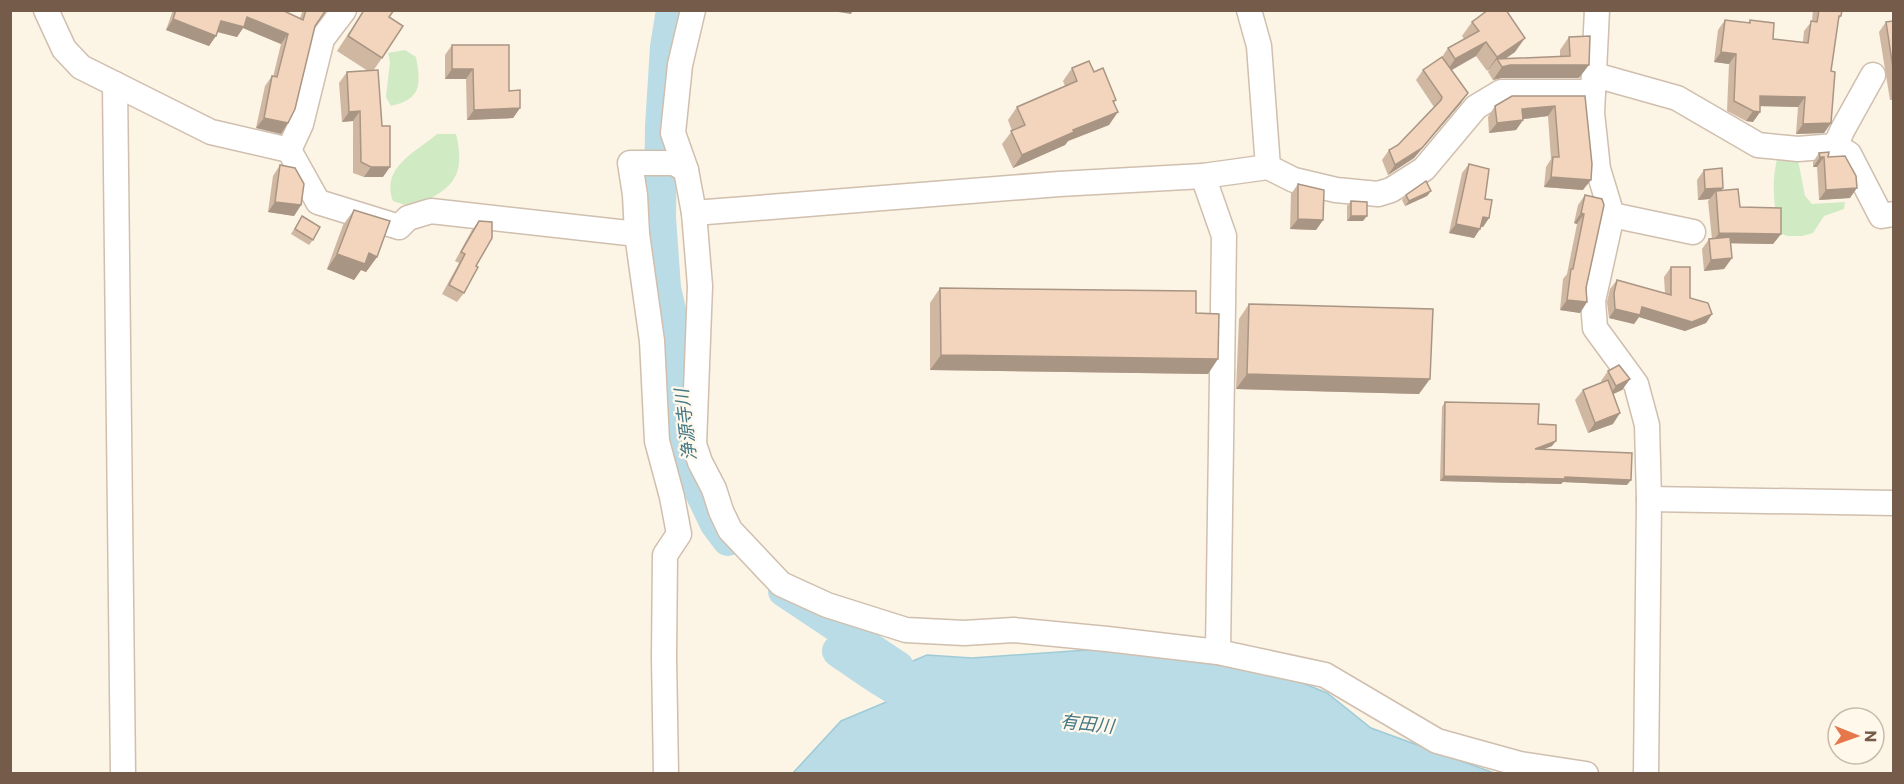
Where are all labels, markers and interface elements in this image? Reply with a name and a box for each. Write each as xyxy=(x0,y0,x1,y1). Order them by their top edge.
water label: 浄源寺川 xyxy=(669,386,700,462)
north arrow xyxy=(1826,706,1886,766)
water label: 有田川 xyxy=(1059,709,1117,737)
text: N xyxy=(1862,730,1881,742)

